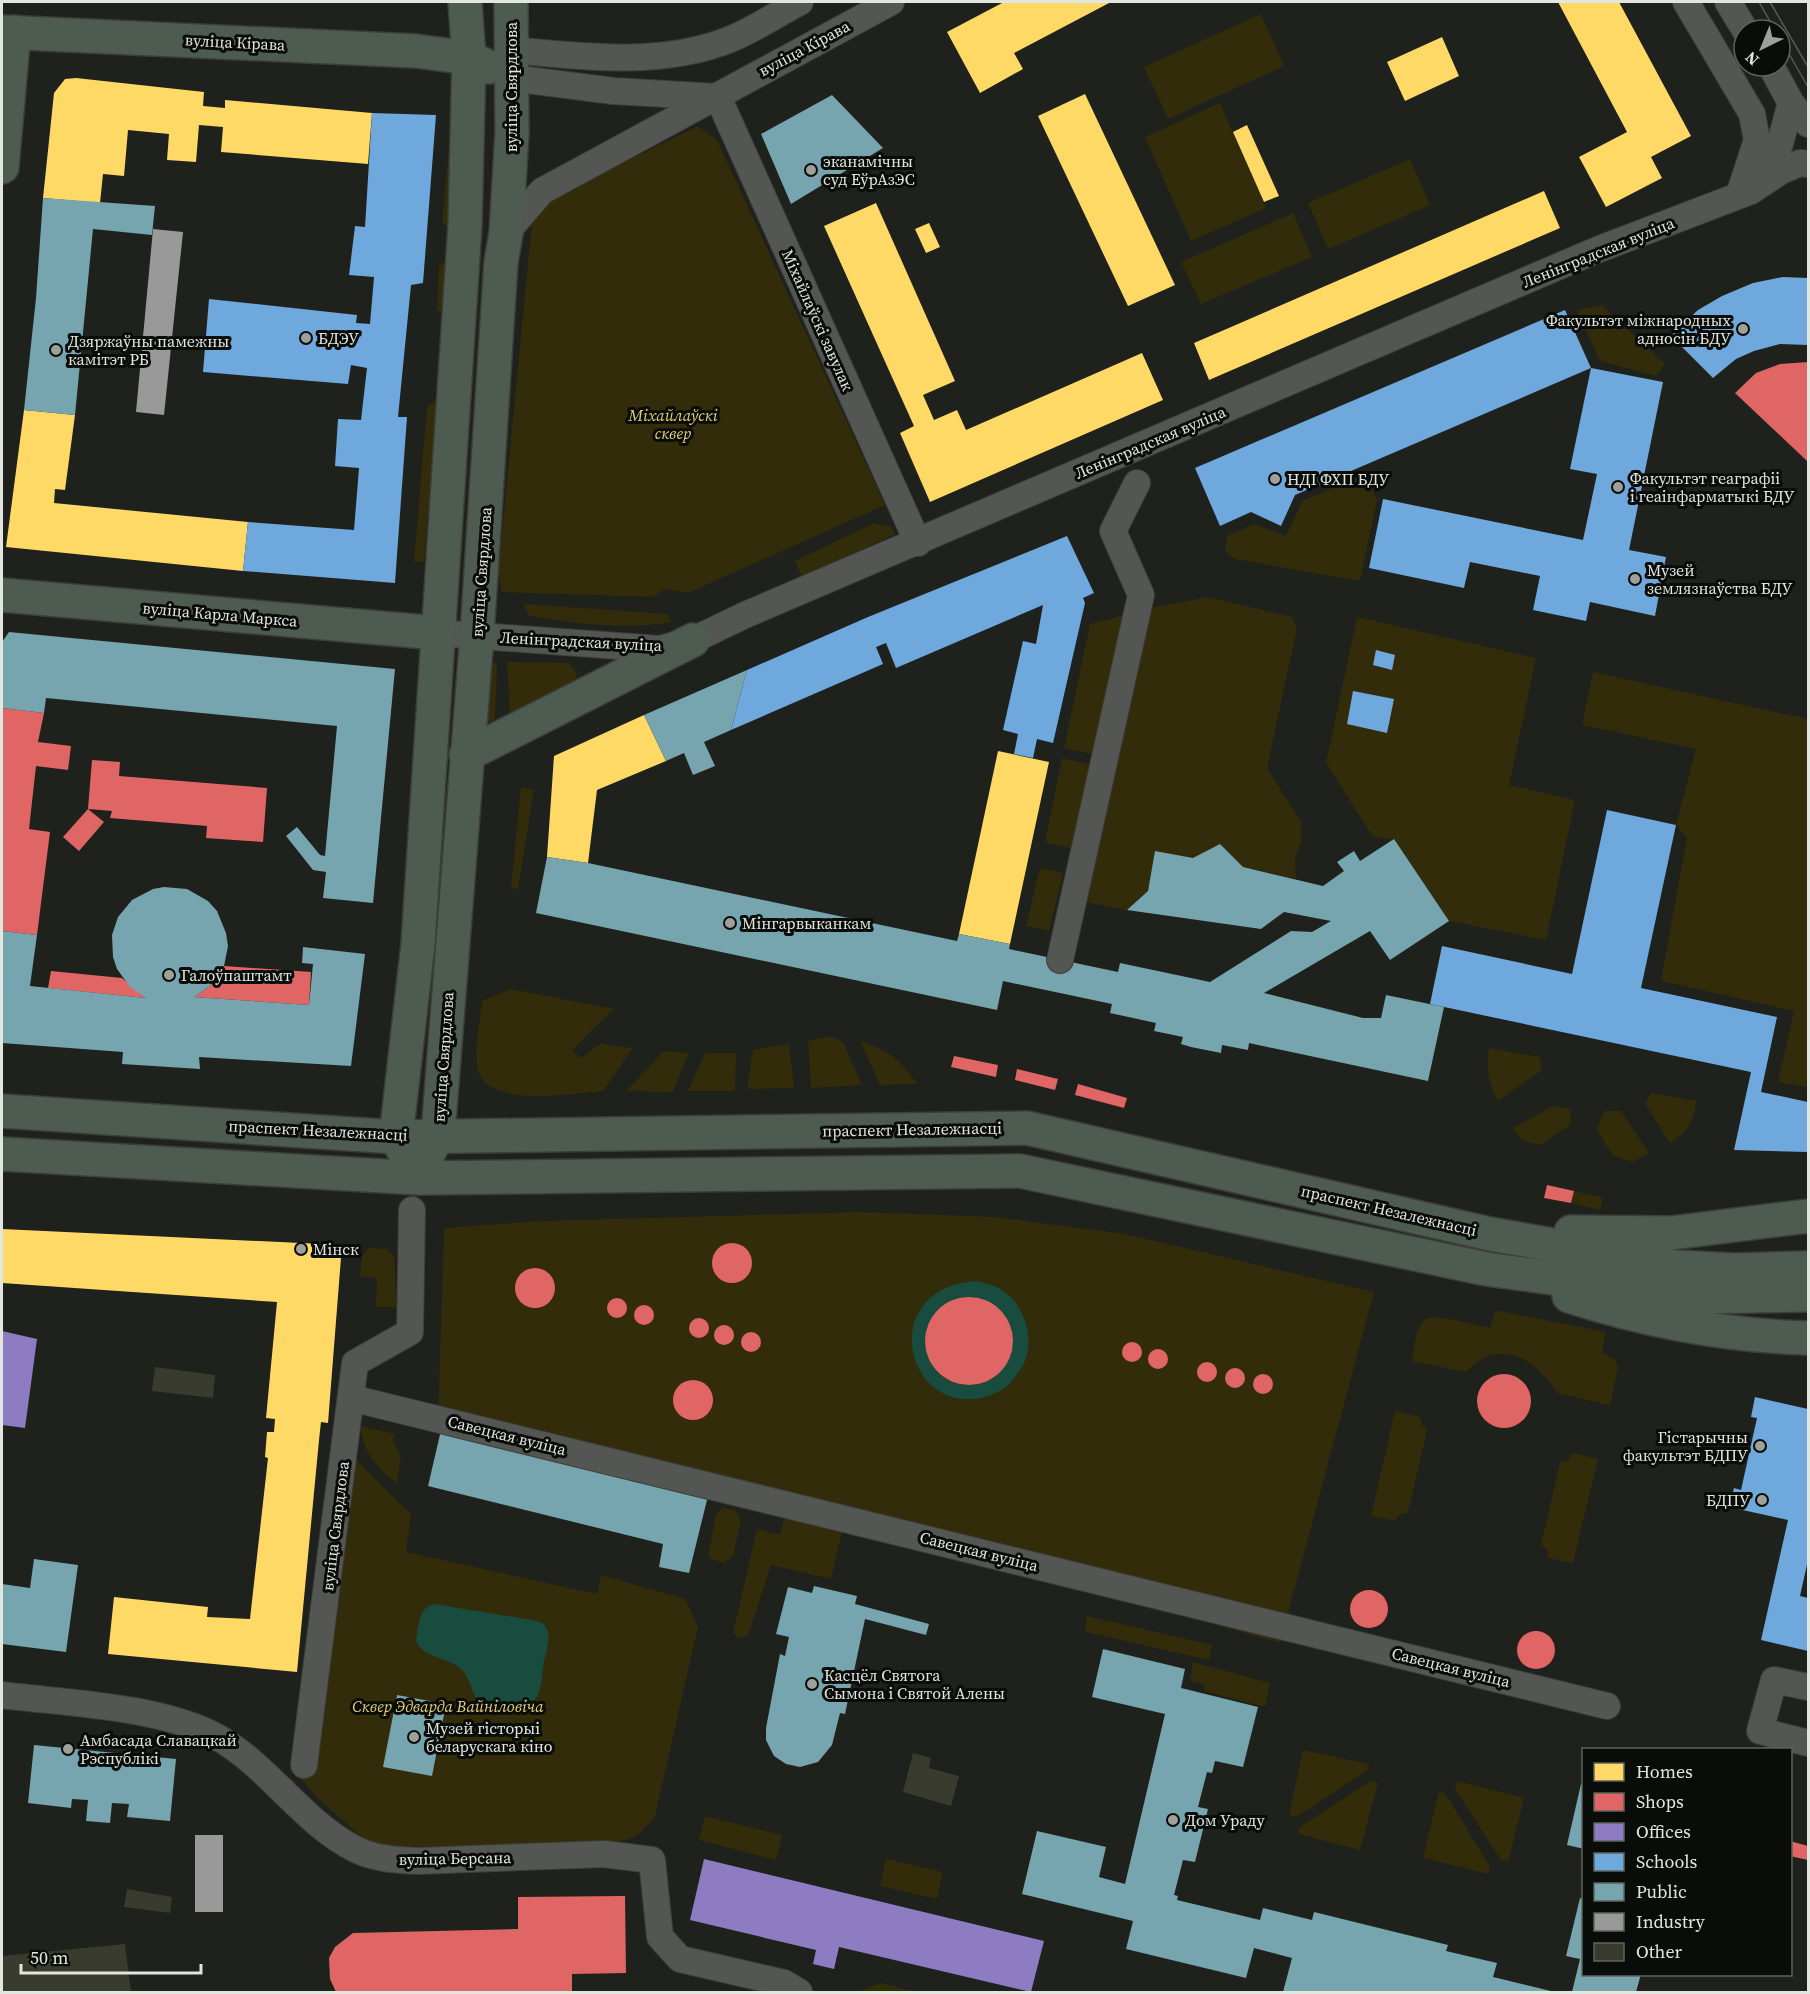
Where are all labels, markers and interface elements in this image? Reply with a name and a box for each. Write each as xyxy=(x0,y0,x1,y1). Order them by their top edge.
street label: вуліца Кірава xyxy=(755,14,854,81)
north arrow xyxy=(1732,18,1792,78)
street label: вуліца Свярдлова xyxy=(500,21,522,152)
street label: вуліца Кірава xyxy=(184,28,287,56)
text: N xyxy=(1740,47,1764,71)
place label: эканамічны суд ЕўрАзЭС xyxy=(823,150,915,190)
marker: эканамічны суд ЕўрАзЭС xyxy=(804,163,818,177)
street label: Ленінградская вуліца xyxy=(1519,211,1678,293)
street label: Міхайлаўскі завулак xyxy=(777,246,859,394)
place label: Факультэт міжнародных адносін БДУ xyxy=(1546,309,1732,349)
marker: Факультэт міжнародных адносін БДУ xyxy=(1736,322,1750,336)
place label: БДЭУ xyxy=(318,327,359,349)
place label: Дзяржаўны памежны камітэт РБ xyxy=(68,330,229,370)
marker: БДЭУ xyxy=(299,331,313,345)
marker: Дзяржаўны памежны камітэт РБ xyxy=(49,343,63,357)
street label: Ленінградская вуліца xyxy=(1071,400,1230,484)
park label: Міхайлаўскі сквер xyxy=(627,404,718,444)
place label: Факультэт геаграфіі і геаінфарматыкі БДУ xyxy=(1630,467,1795,507)
place label: НДІ ФХП БДУ xyxy=(1287,468,1390,490)
marker: НДІ ФХП БДУ xyxy=(1268,472,1282,486)
marker: Факультэт геаграфіі і геаінфарматыкі БДУ xyxy=(1611,480,1625,494)
street label: вуліца Свярдлова xyxy=(465,505,497,638)
place label: Музей землязнаўства БДУ xyxy=(1647,559,1793,599)
marker: Музей землязнаўства БДУ xyxy=(1628,572,1642,586)
street label: вуліца Карла Маркса xyxy=(142,596,299,632)
street label: Ленінградская вуліца xyxy=(499,626,663,656)
place label: Мінгарвыканкам xyxy=(742,912,871,934)
marker: Мінгарвыканкам xyxy=(723,916,737,930)
place label: Галоўпаштамт xyxy=(181,964,292,986)
marker: Галоўпаштамт xyxy=(162,968,176,982)
street label: вуліца Свярдлова xyxy=(427,990,459,1123)
street label: праспект Незалежнасці xyxy=(228,1114,409,1146)
street label: праспект Незалежнасці xyxy=(822,1116,1002,1142)
street label: праспект Незалежнасці xyxy=(1299,1179,1479,1241)
place label: Мінск xyxy=(313,1238,359,1260)
marker: Мінск xyxy=(294,1242,308,1256)
street label: Савецкая вуліца xyxy=(445,1410,569,1461)
place label: Гістарычны факультэт БДПУ xyxy=(1623,1426,1748,1466)
marker: Гістарычны факультэт БДПУ xyxy=(1753,1439,1767,1453)
street label: вуліца Свярдлова xyxy=(316,1459,354,1592)
place label: БДПУ xyxy=(1706,1489,1750,1511)
marker: БДПУ xyxy=(1755,1493,1769,1507)
street label: Савецкая вуліца xyxy=(917,1526,1041,1577)
street label: Савецкая вуліца xyxy=(1389,1642,1513,1693)
place label: Касцёл Святога Сымона і Святой Алены xyxy=(824,1664,1005,1704)
marker: Касцёл Святога Сымона і Святой Алены xyxy=(805,1677,819,1691)
park label: Сквер Эдварда Вайніловіча xyxy=(352,1695,544,1717)
place label: Музей гісторыі беларускага кіно xyxy=(426,1717,553,1757)
place label: Амбасада Славацкай Рэспублікі xyxy=(80,1729,237,1769)
marker: Музей гісторыі беларускага кіно xyxy=(407,1730,421,1744)
marker: Амбасада Славацкай Рэспублікі xyxy=(61,1742,75,1756)
legend xyxy=(1582,1748,1792,1976)
text: Homes xyxy=(1636,1759,1693,1784)
text: Shops xyxy=(1636,1789,1684,1814)
place label: Дом Ураду xyxy=(1185,1809,1265,1831)
marker: Дом Ураду xyxy=(1166,1813,1180,1827)
text: Offices xyxy=(1636,1819,1691,1844)
street label: вуліца Берсана xyxy=(398,1846,512,1870)
text: Schools xyxy=(1636,1849,1698,1874)
text: Public xyxy=(1636,1879,1687,1904)
text: Industry xyxy=(1636,1909,1706,1934)
scale bar xyxy=(21,1937,201,1975)
text: Other xyxy=(1636,1939,1683,1964)
text: 50 m xyxy=(30,1945,68,1970)

